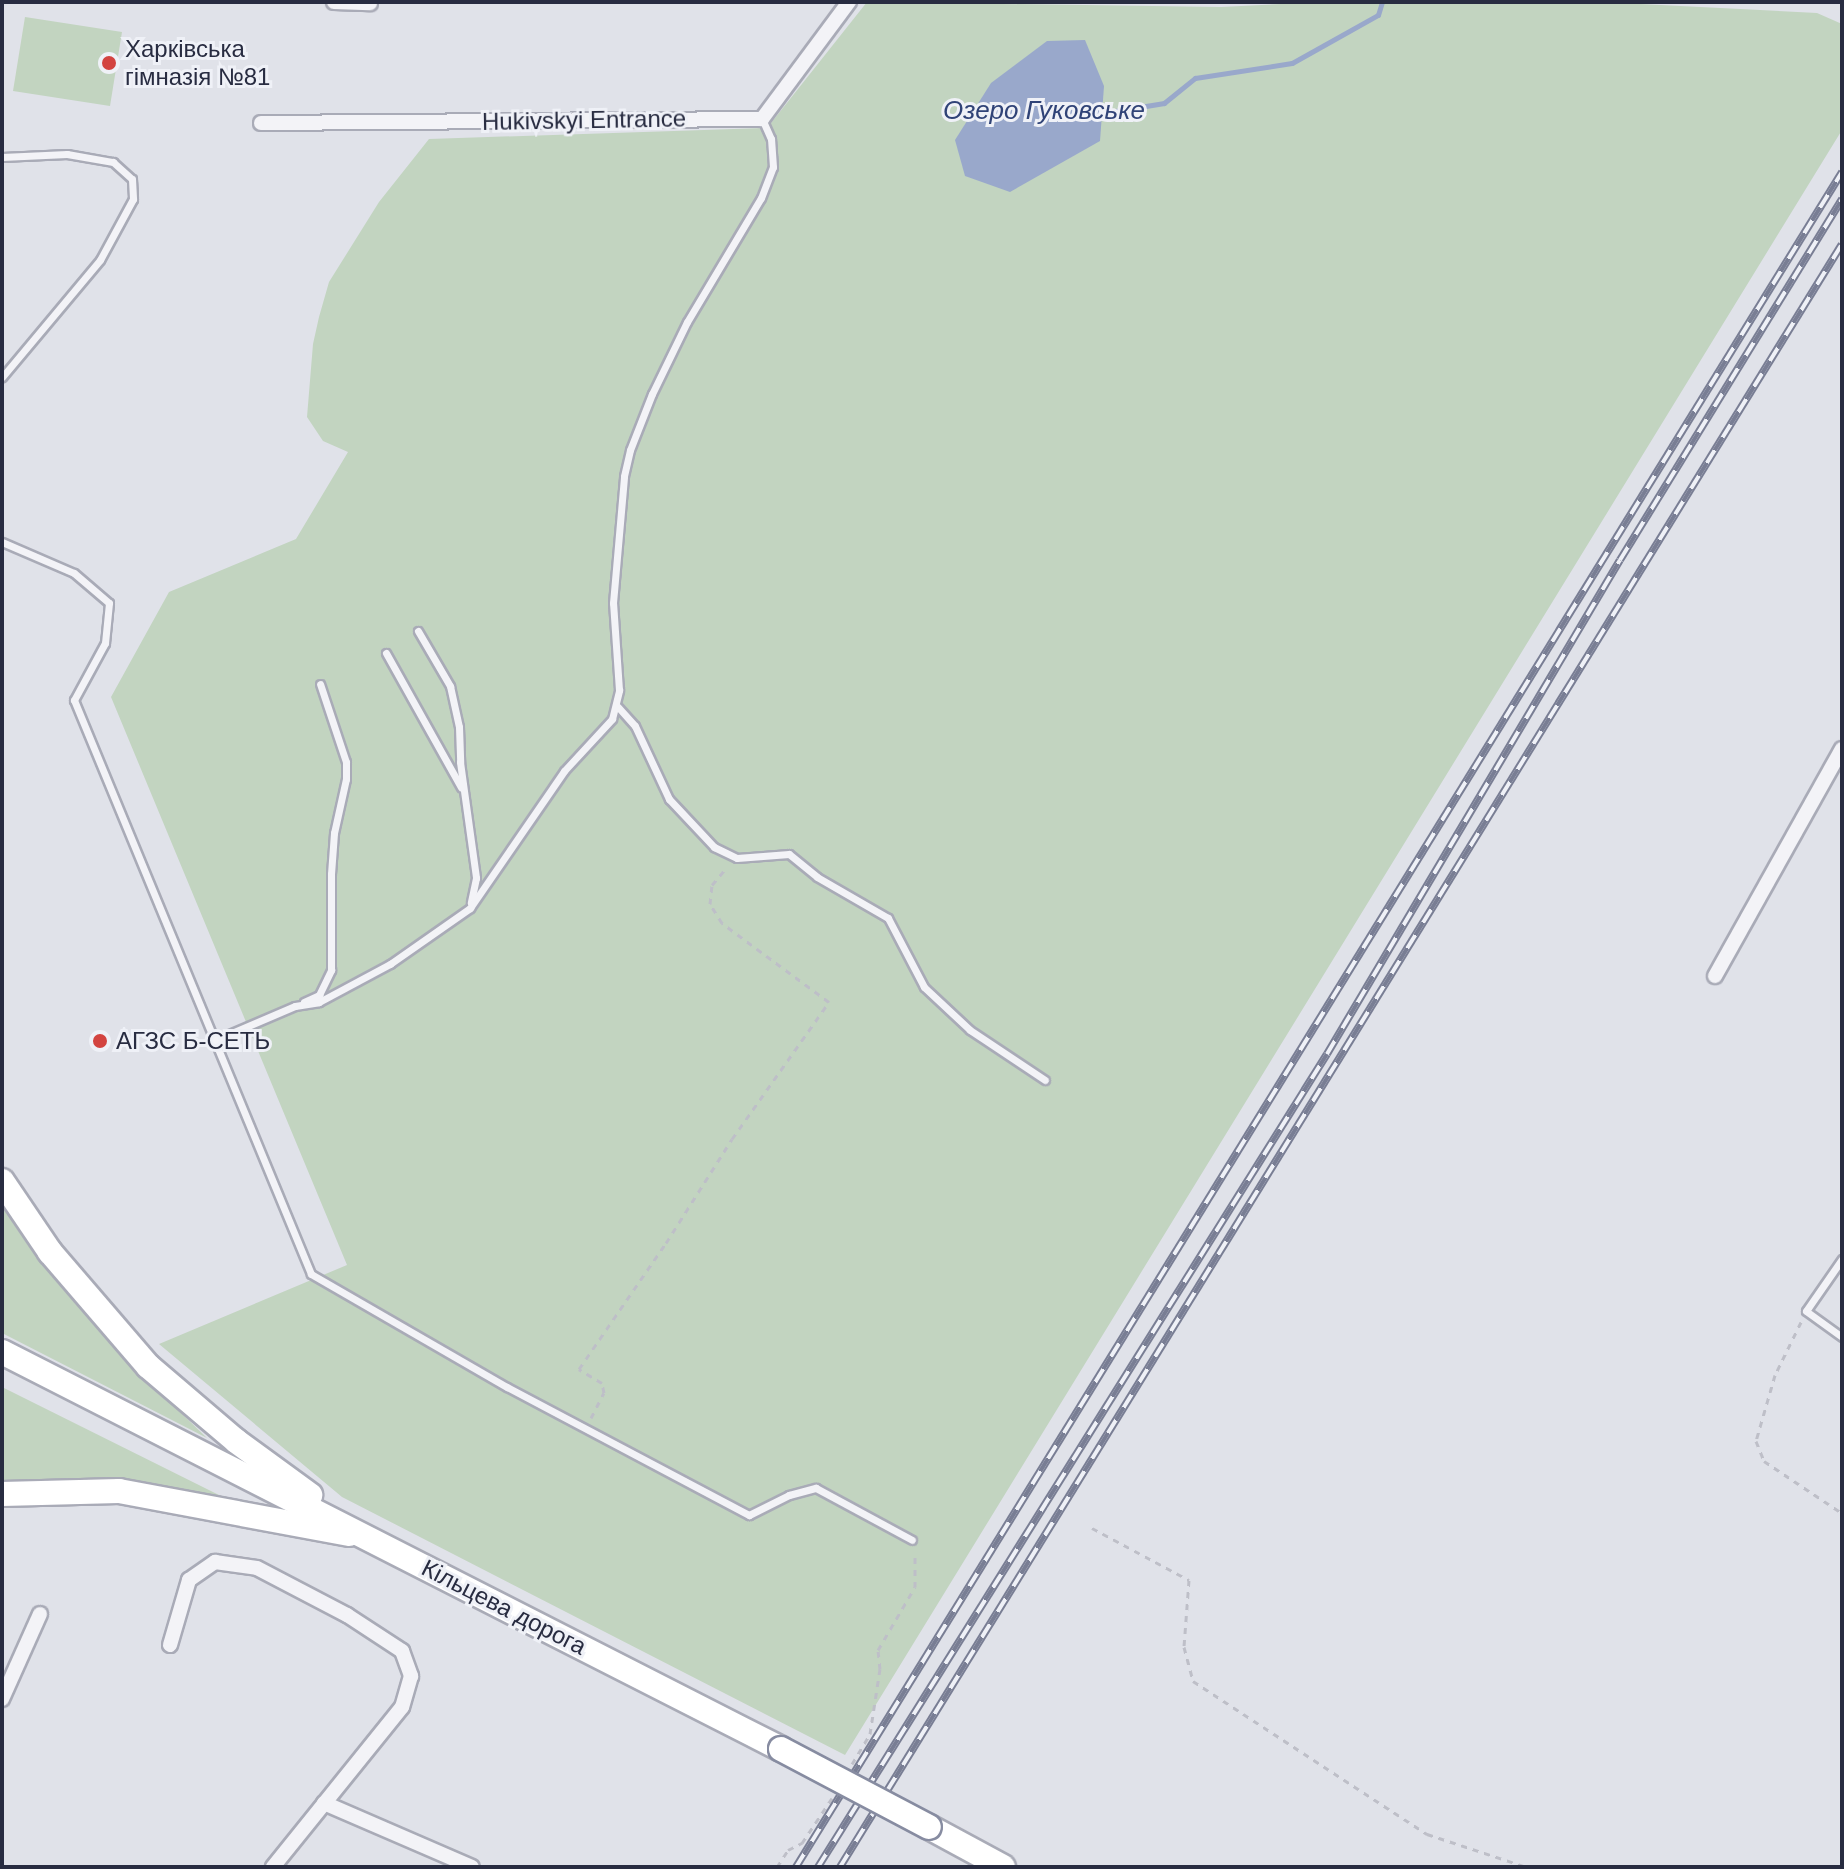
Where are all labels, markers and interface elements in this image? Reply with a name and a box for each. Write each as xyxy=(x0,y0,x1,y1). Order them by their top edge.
place label: Харківська гімназія №81 xyxy=(125,35,270,91)
marker: Харківська гімназія №81 xyxy=(100,54,118,72)
water label: Озеро Гуковське xyxy=(943,95,1145,127)
street label: Hukivskyi Entrance xyxy=(482,104,686,136)
place label: АГЗС Б-СЕТЬ xyxy=(116,1027,270,1055)
marker: АГЗС Б-СЕТЬ xyxy=(91,1032,109,1050)
street label: Кільцева дорога xyxy=(417,1553,591,1661)

